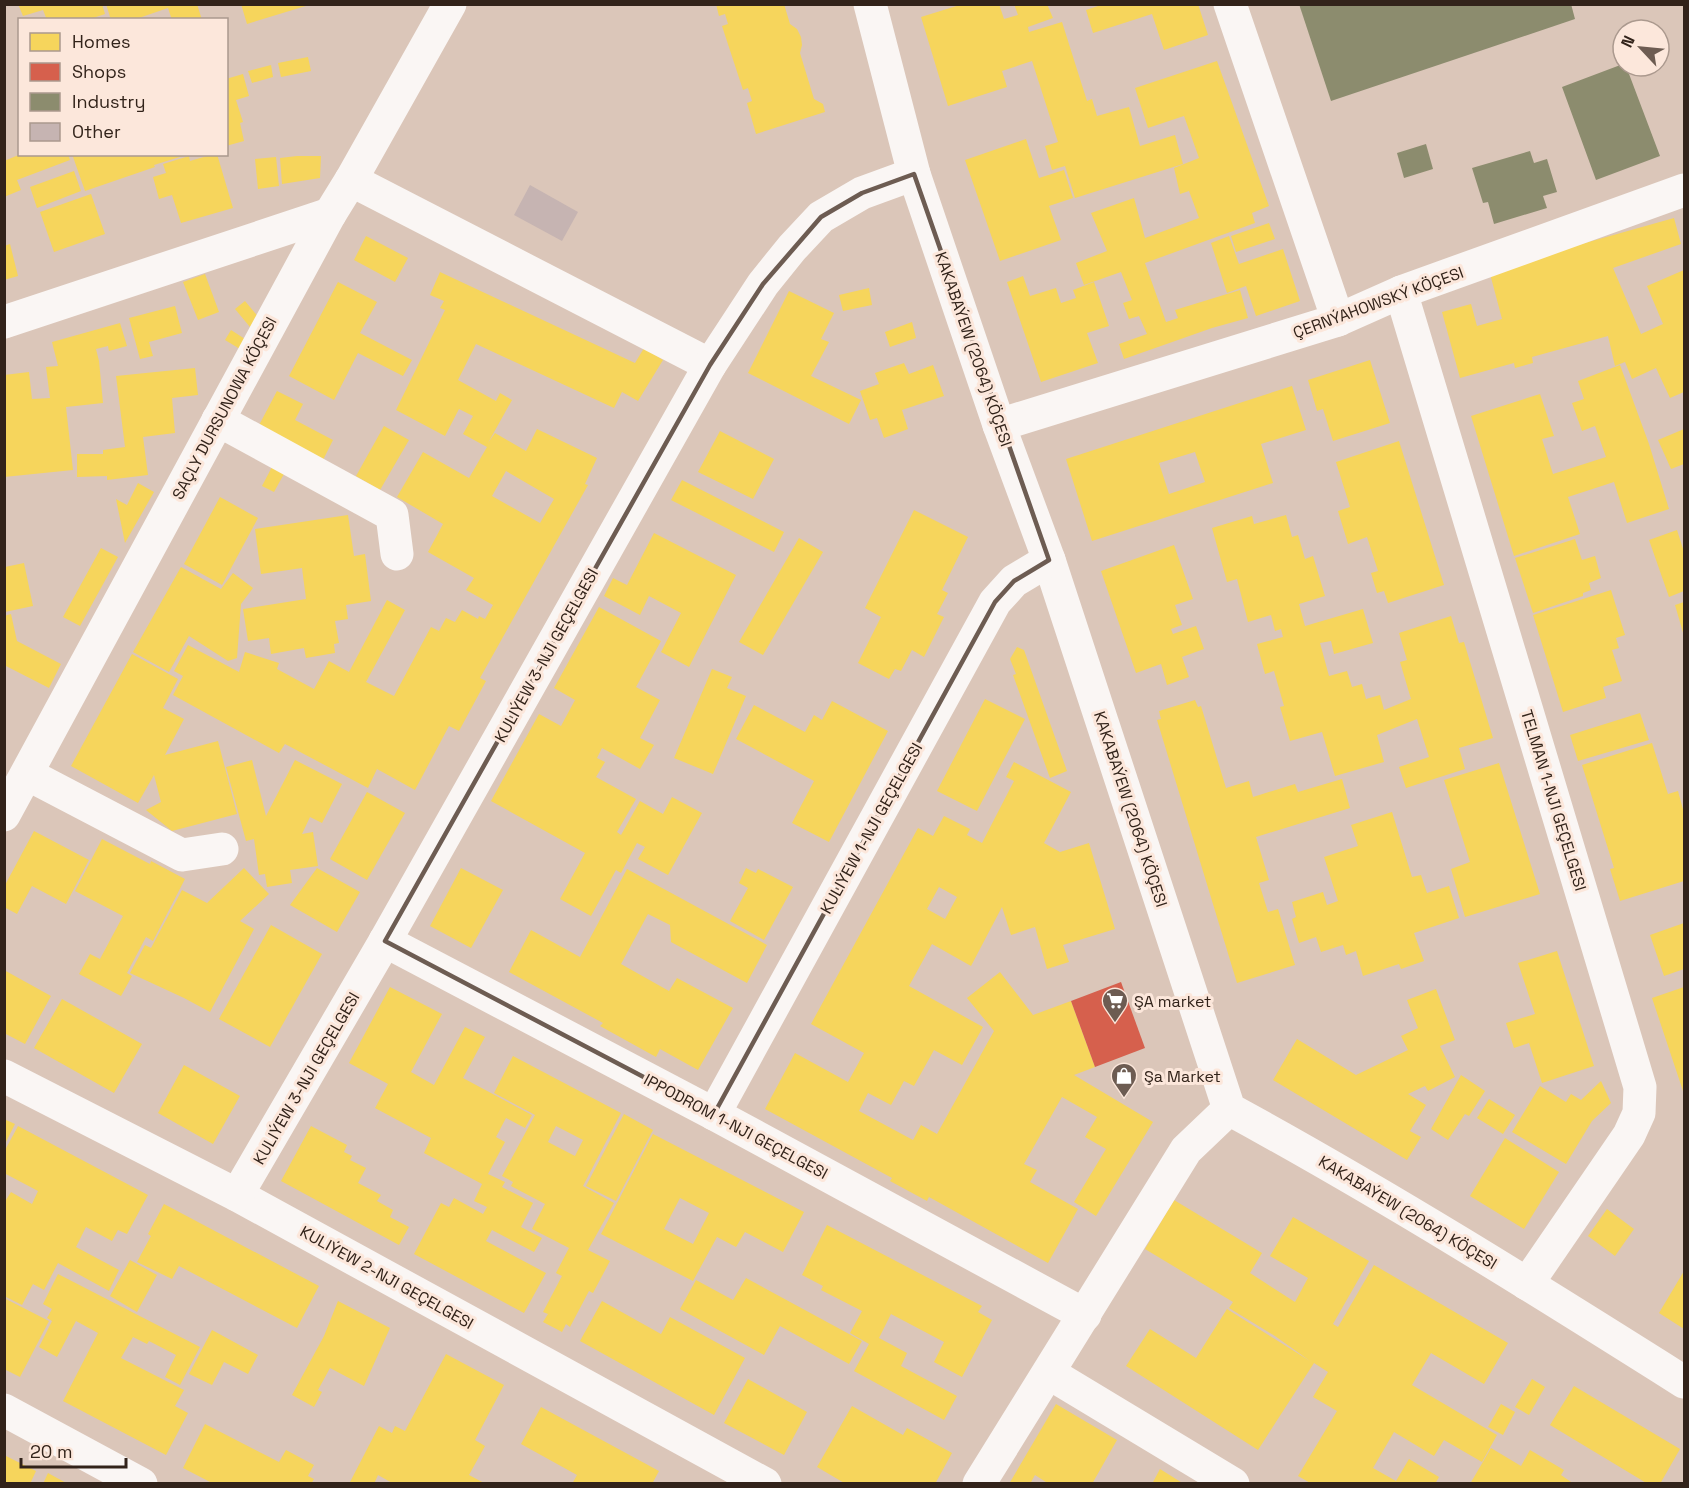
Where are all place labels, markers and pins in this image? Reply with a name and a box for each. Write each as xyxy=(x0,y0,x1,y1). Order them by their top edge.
supermarket icon: ŞA market xyxy=(1100,986,1130,1024)
place label: ŞA market xyxy=(1134,991,1211,1012)
shop icon: Şa Market xyxy=(1109,1061,1139,1099)
place label: Şa Market xyxy=(1144,1066,1221,1087)

